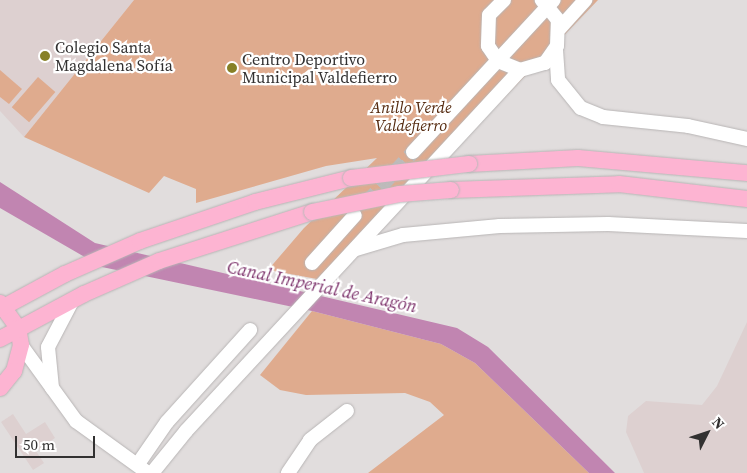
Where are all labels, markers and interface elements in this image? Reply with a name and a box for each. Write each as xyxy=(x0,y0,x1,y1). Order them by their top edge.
place label: Colegio Santa Magdalena Sofía xyxy=(55,37,173,75)
place label: Centro Deportivo Municipal Valdefierro xyxy=(242,49,398,87)
marker: Colegio Santa Magdalena Sofía xyxy=(39,50,51,62)
marker: Centro Deportivo Municipal Valdefierro xyxy=(226,62,238,74)
park label: Anillo Verde Valdefierro xyxy=(371,97,451,135)
water label: Canal Imperial de Aragón xyxy=(225,256,419,318)
north arrow xyxy=(682,408,732,458)
text: N xyxy=(707,413,729,434)
scale bar xyxy=(18,426,98,458)
text: 50 m xyxy=(23,434,55,455)

